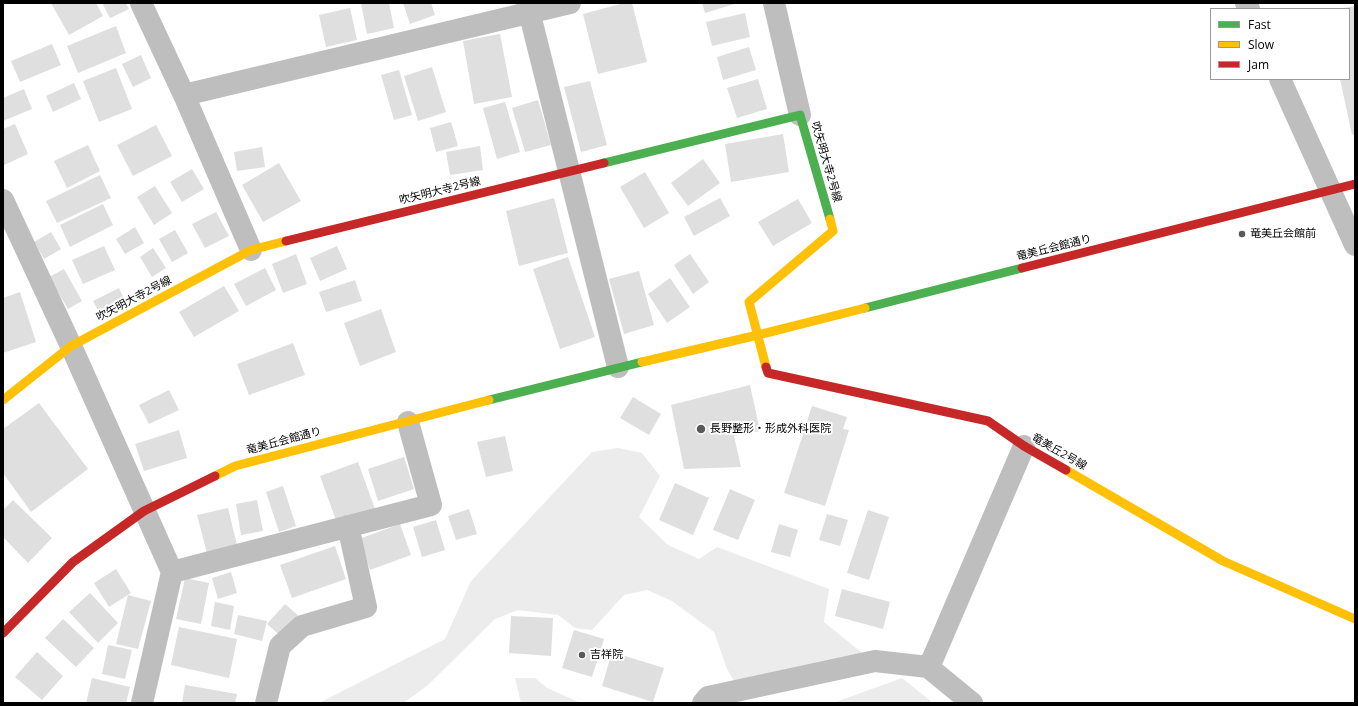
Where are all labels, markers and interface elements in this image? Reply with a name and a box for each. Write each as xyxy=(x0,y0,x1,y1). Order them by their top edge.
legend xyxy=(1210,8,1350,80)
text: Fast xyxy=(1248,16,1271,33)
text: Slow xyxy=(1248,36,1274,53)
text: Jam xyxy=(1248,56,1269,73)
street label: 吹矢明大寺2号線 xyxy=(808,120,844,204)
street label: 吹矢明大寺2号線 xyxy=(398,175,482,207)
place label: 竜美丘会館前 xyxy=(1250,227,1316,241)
marker: 竜美丘会館前 xyxy=(1237,229,1247,239)
street label: 竜美丘会館通り xyxy=(1015,232,1093,264)
street label: 吹矢明大寺2号線 xyxy=(94,274,174,324)
place label: 長野整形・形成外科医院 xyxy=(710,422,831,436)
marker: 長野整形・形成外科医院 xyxy=(695,423,707,435)
street label: 竜美丘会館通り xyxy=(245,425,323,457)
street label: 竜美丘2号線 xyxy=(1029,431,1089,473)
place label: 吉祥院 xyxy=(590,648,623,662)
marker: 吉祥院 xyxy=(577,650,587,660)

